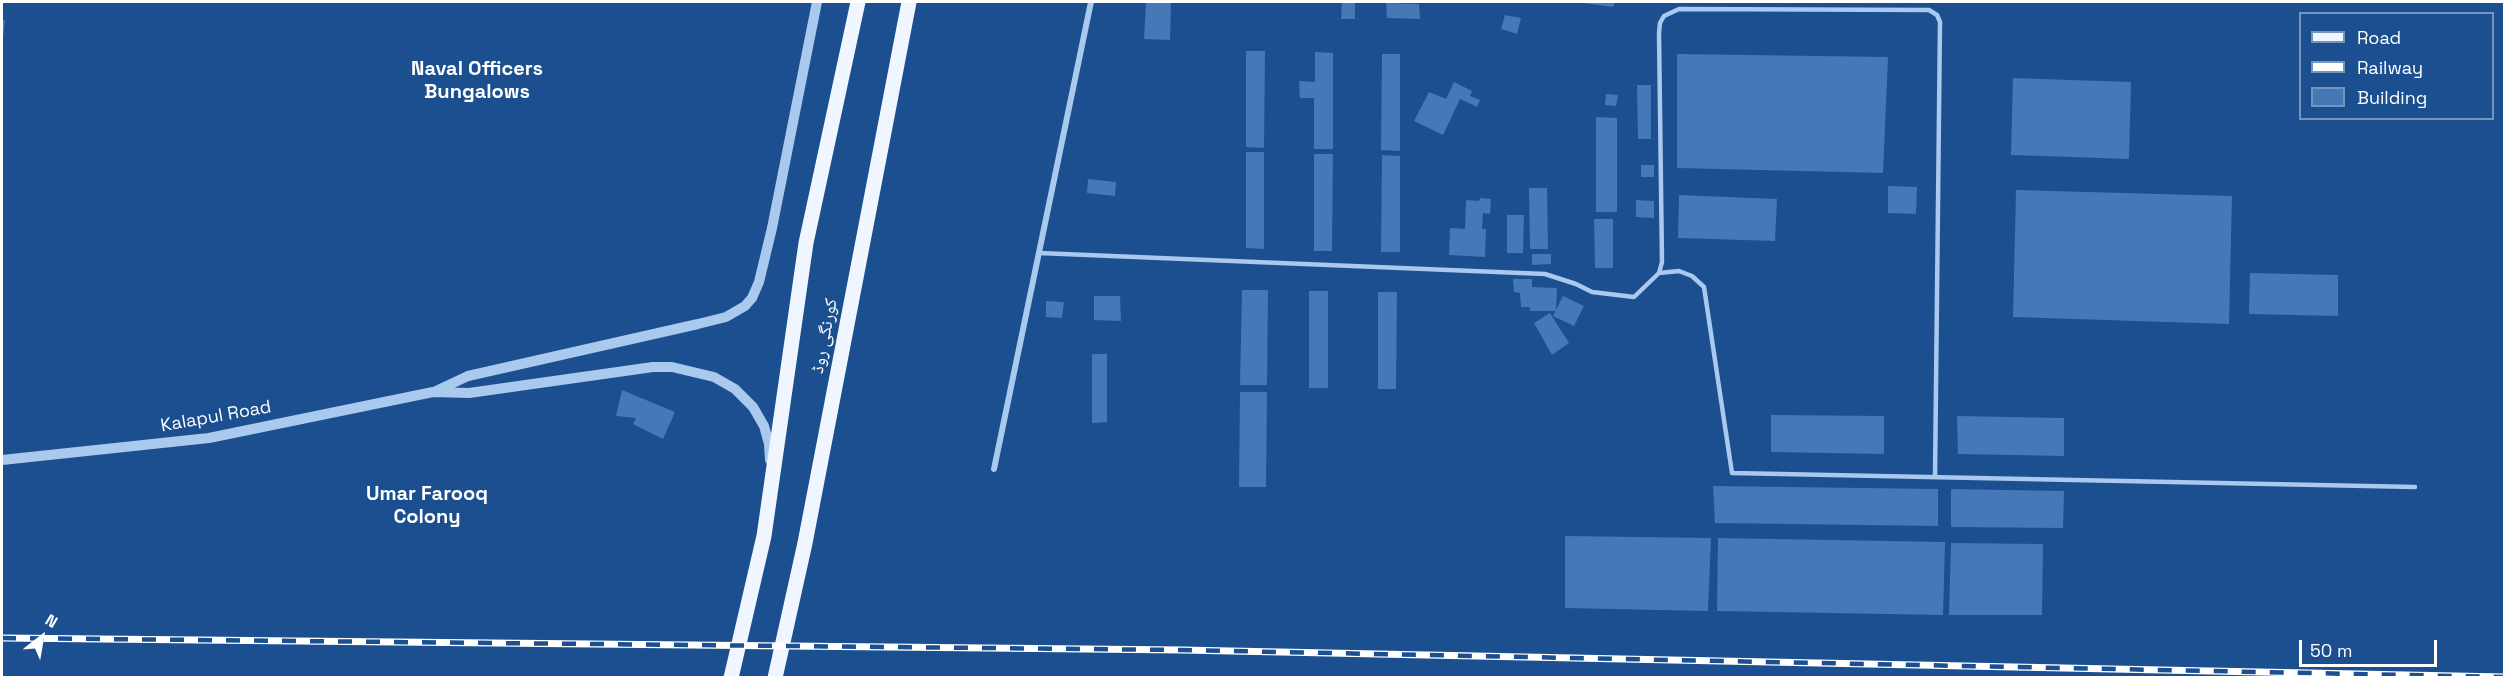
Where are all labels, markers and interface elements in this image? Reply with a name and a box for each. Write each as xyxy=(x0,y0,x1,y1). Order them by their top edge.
legend xyxy=(2299,12,2494,120)
text: Road xyxy=(2357,26,2401,49)
text: Railway xyxy=(2357,56,2423,79)
district label: Naval Officers Bungalows xyxy=(411,58,543,105)
text: Building xyxy=(2357,86,2427,109)
street label: کورنگی روڈ xyxy=(807,297,843,375)
street label: Kalapul Road xyxy=(159,397,273,437)
district label: Umar Farooq Colony xyxy=(366,483,488,530)
north arrow xyxy=(12,607,72,667)
text: N xyxy=(42,609,62,633)
scale bar xyxy=(2302,628,2440,666)
text: 50 m xyxy=(2310,639,2352,662)

